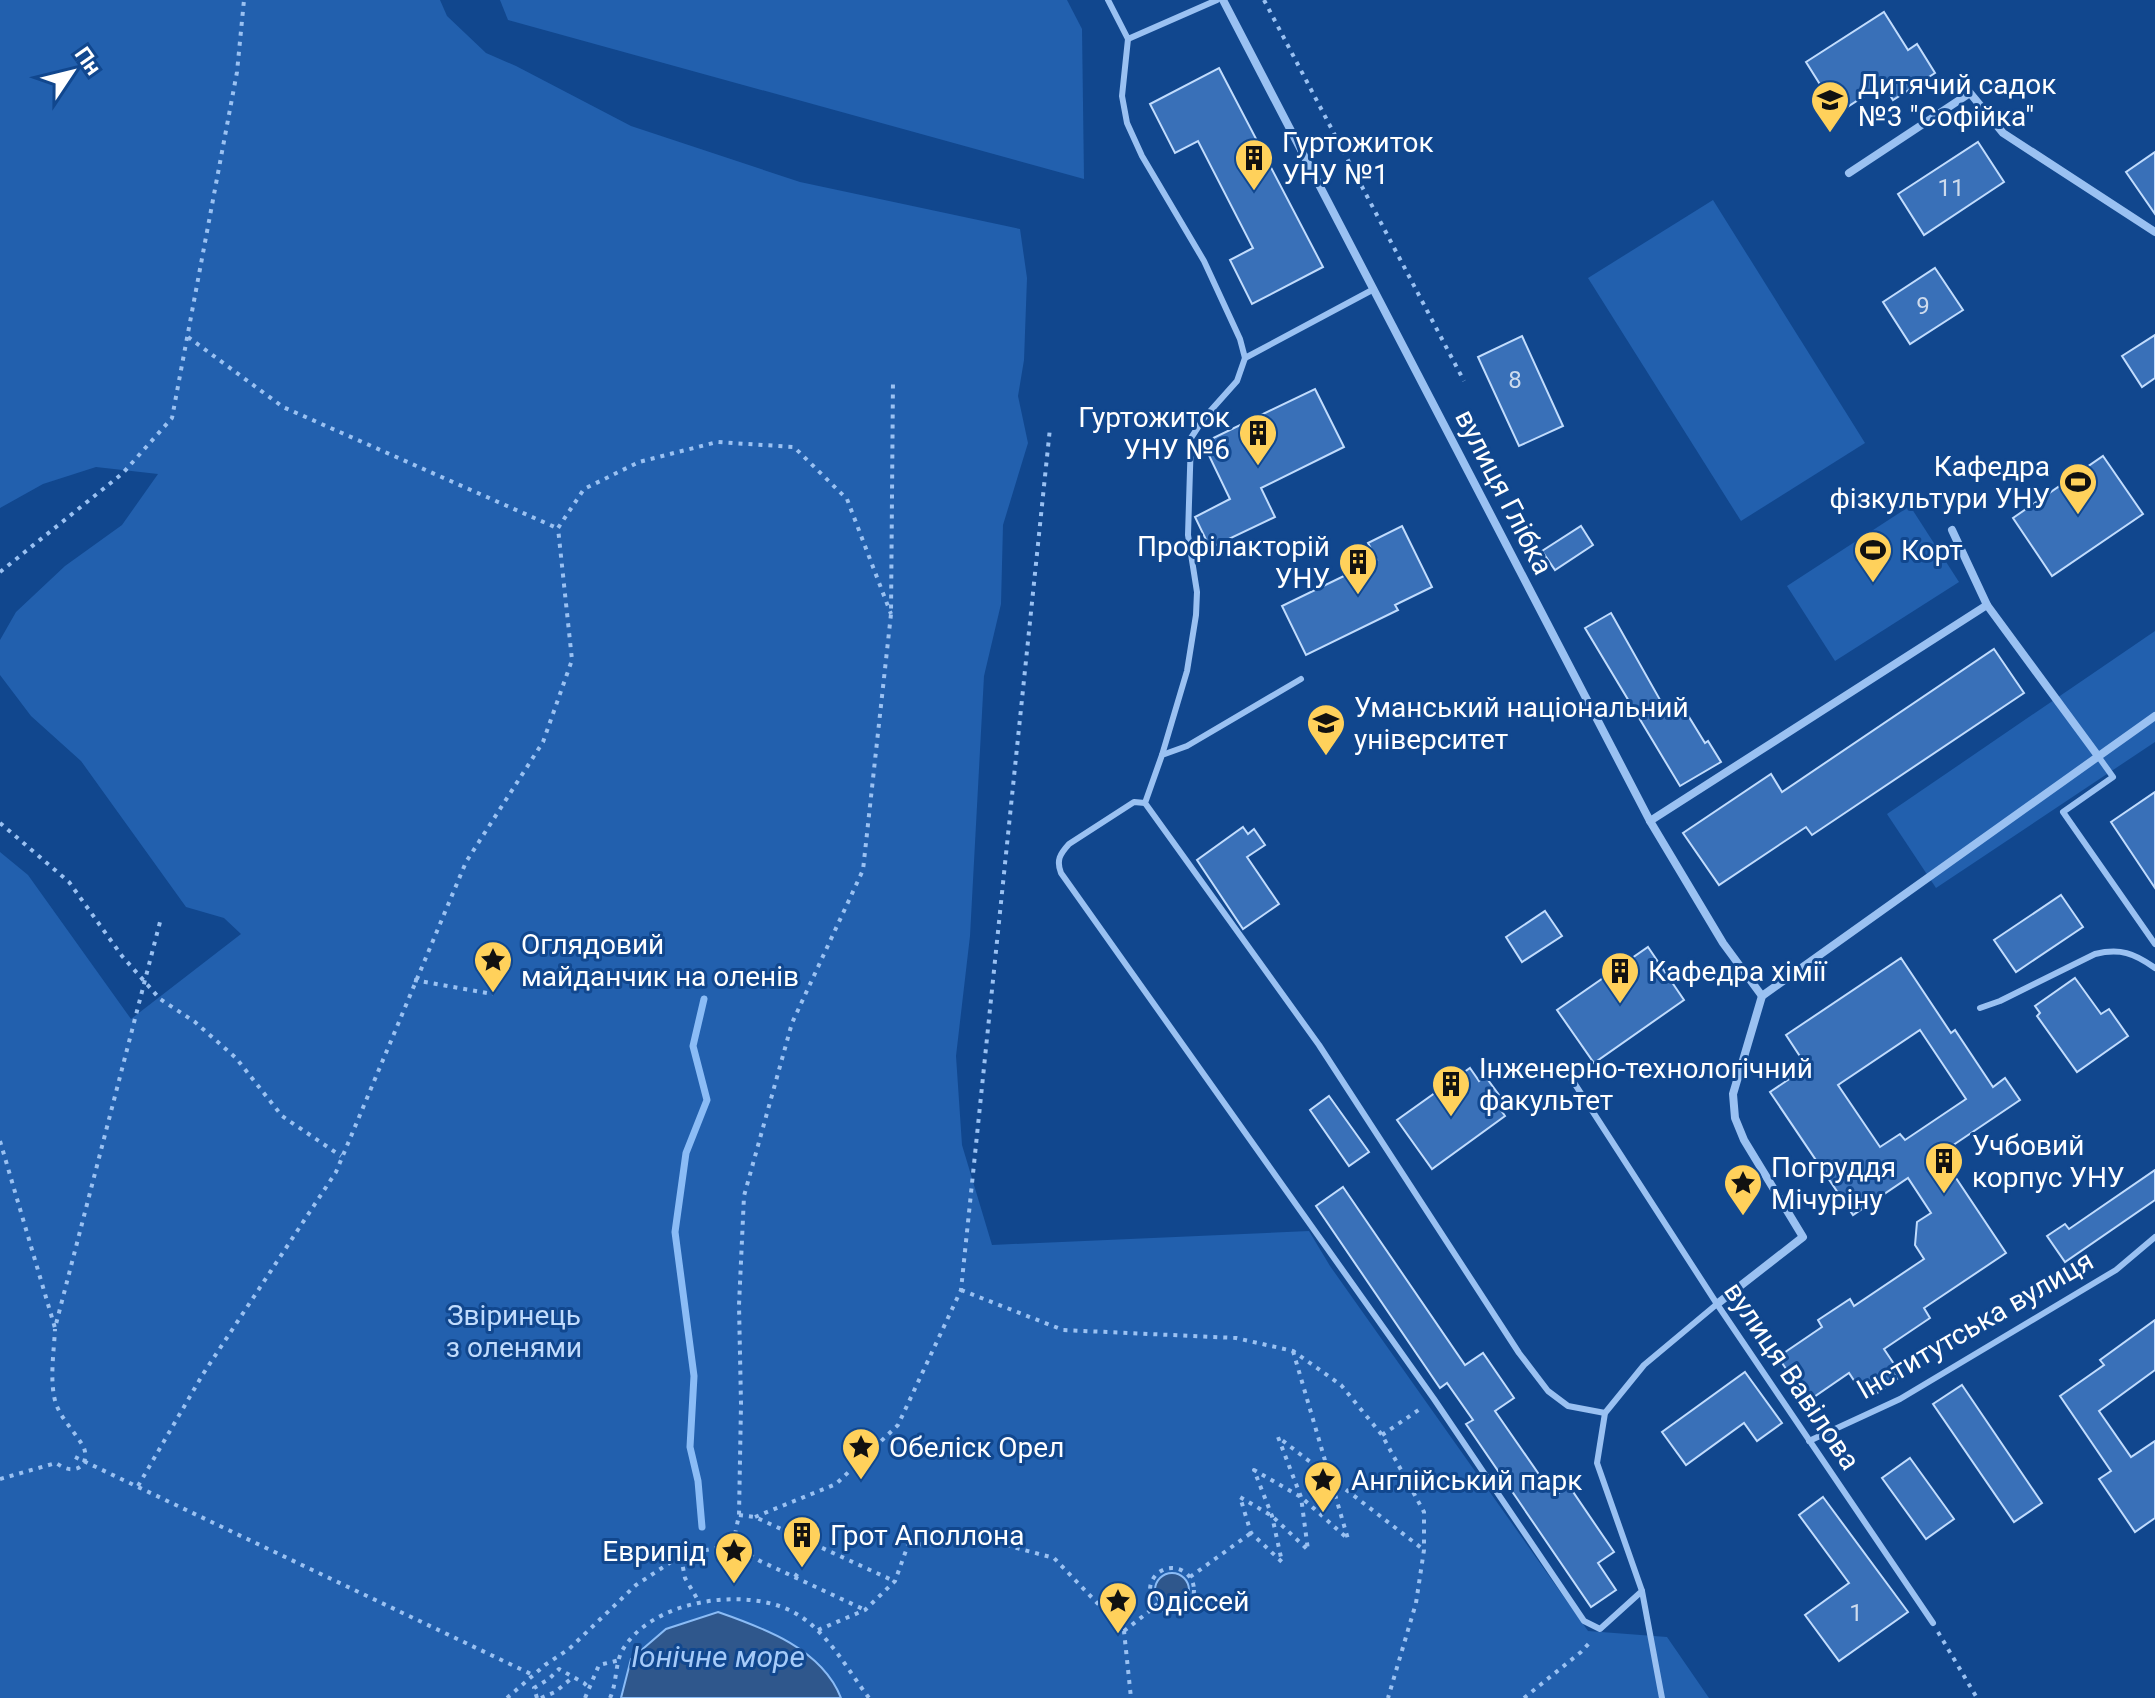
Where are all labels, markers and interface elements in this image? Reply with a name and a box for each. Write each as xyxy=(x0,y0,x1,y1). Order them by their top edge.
north arrow xyxy=(32,32,112,112)
text: Пн xyxy=(70,42,106,79)
place label: Дитячий садок №3 "Софійка" xyxy=(1858,68,2056,133)
school or university icon: Дитячий садок №3 "Софійка" xyxy=(1809,79,1851,134)
place label: Гуртожиток УНУ №1 xyxy=(1282,126,1434,191)
building icon: Гуртожиток УНУ №1 xyxy=(1233,137,1275,192)
house number: 11 xyxy=(1938,174,1964,202)
house number: 9 xyxy=(1916,292,1930,320)
house number: 8 xyxy=(1508,366,1522,394)
place label: Гуртожиток УНУ №6 xyxy=(1078,401,1230,466)
street label: вулиця Глібка xyxy=(1448,404,1560,580)
building icon: Гуртожиток УНУ №6 xyxy=(1237,412,1279,467)
place label: Кафедра фізкультури УНУ xyxy=(1830,450,2050,515)
sports icon: Кафедра фізкультури УНУ xyxy=(2057,461,2099,516)
sports icon: Корт xyxy=(1852,529,1894,584)
place label: Профілакторій УНУ xyxy=(1137,530,1330,595)
place label: Корт xyxy=(1901,534,1963,567)
building icon: Профілакторій УНУ xyxy=(1337,541,1379,596)
place label: Уманський національний університет xyxy=(1354,691,1689,756)
school or university icon: Уманський національний університет xyxy=(1305,702,1347,757)
place label: Оглядовий майданчик на оленів xyxy=(521,928,799,993)
place icon: Оглядовий майданчик на оленів xyxy=(472,939,514,994)
building icon: Кафедра хімії xyxy=(1599,950,1641,1005)
place label: Кафедра хімії xyxy=(1648,955,1827,988)
place label: Інженерно-технологічний факультет xyxy=(1479,1052,1813,1117)
building icon: Інженерно-технологічний факультет xyxy=(1430,1063,1472,1118)
place label: Учбовий корпус УНУ xyxy=(1972,1129,2125,1194)
building icon: Учбовий корпус УНУ xyxy=(1923,1140,1965,1195)
place label: Погруддя Мічуріну xyxy=(1771,1151,1896,1216)
place icon: Погруддя Мічуріну xyxy=(1722,1162,1764,1217)
street label: Інститутська вулиця xyxy=(1851,1244,2099,1406)
street label: вулиця Вавілова xyxy=(1717,1276,1867,1476)
park label: Звіринець з оленями xyxy=(446,1299,582,1364)
place icon: Обеліск Орел xyxy=(840,1426,882,1481)
place label: Обеліск Орел xyxy=(889,1431,1064,1464)
place icon: Англійський парк xyxy=(1302,1459,1344,1514)
place label: Англійський парк xyxy=(1351,1464,1582,1497)
building icon: Грот Аполлона xyxy=(781,1514,823,1569)
place label: Грот Аполлона xyxy=(830,1519,1024,1552)
place icon: Еврипід xyxy=(713,1530,755,1585)
place label: Еврипід xyxy=(602,1535,706,1568)
place icon: Одіссей xyxy=(1097,1580,1139,1635)
place label: Одіссей xyxy=(1146,1585,1249,1618)
house number: 1 xyxy=(1849,1599,1863,1627)
water label: Іонічне море xyxy=(631,1639,805,1674)

